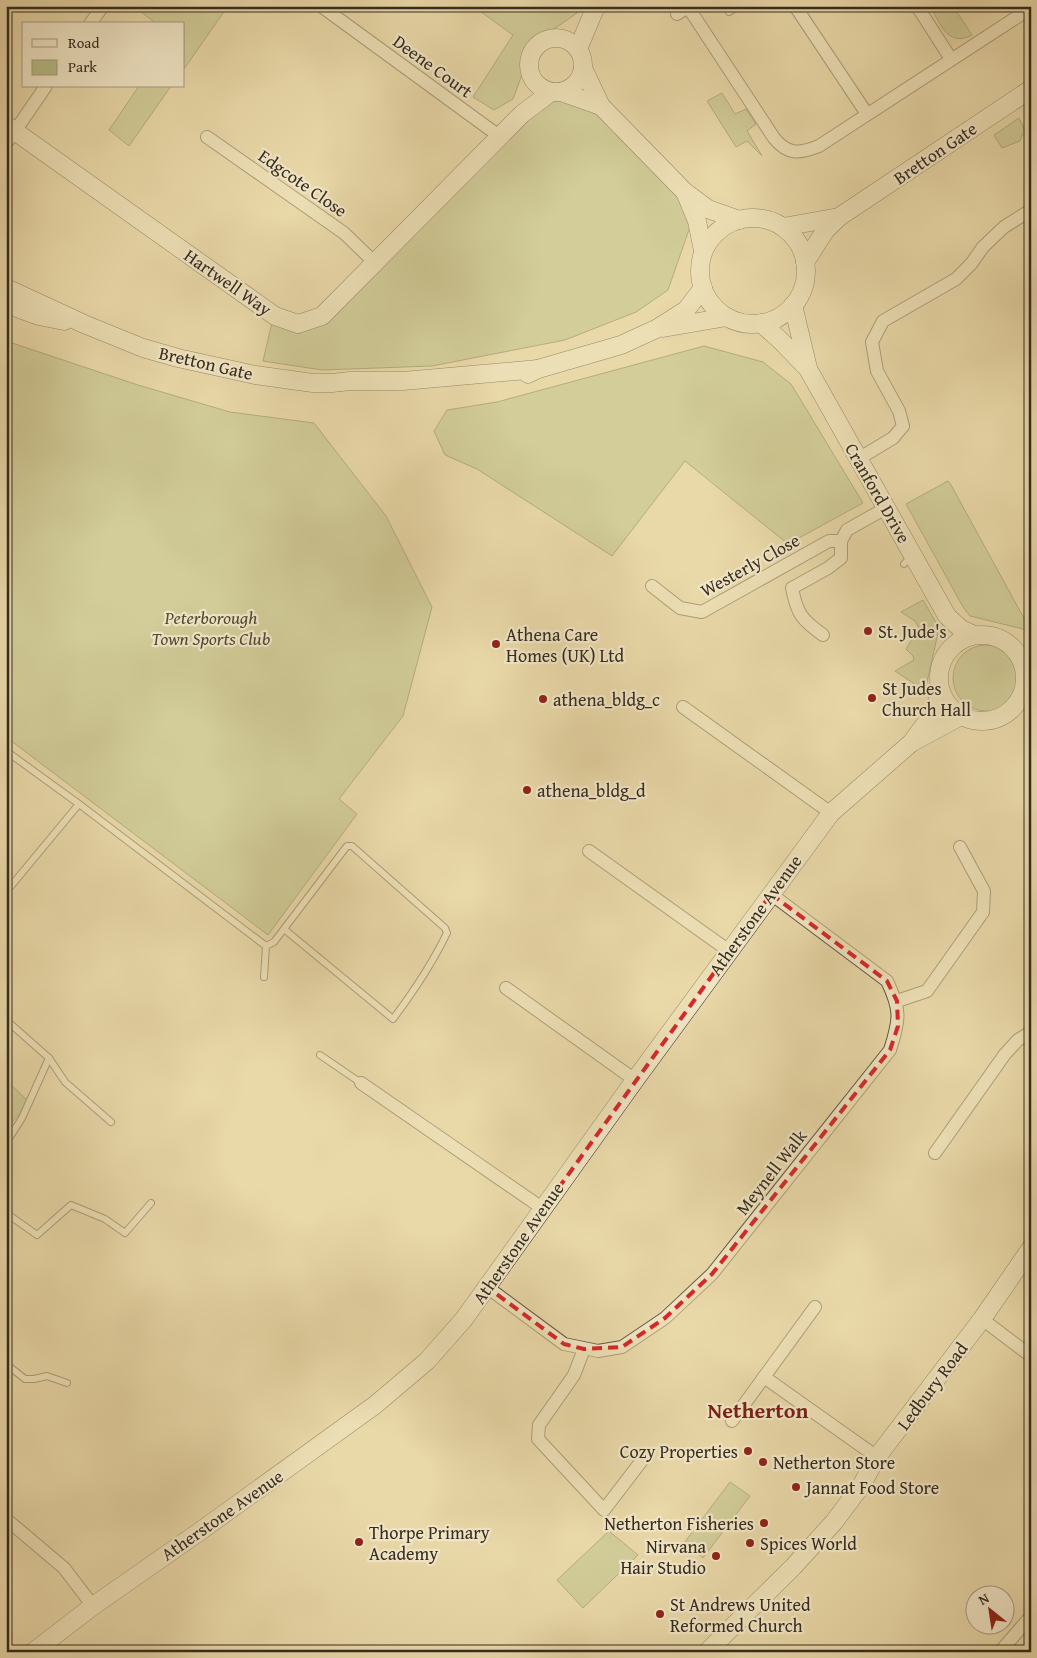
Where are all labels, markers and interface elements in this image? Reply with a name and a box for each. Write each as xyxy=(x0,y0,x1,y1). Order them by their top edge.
legend xyxy=(22,22,185,88)
street label: Deene Court xyxy=(388,28,479,105)
text: Road xyxy=(68,32,99,53)
text: Park xyxy=(68,56,97,77)
street label: Bretton Gate xyxy=(888,115,982,191)
street label: Edgcote Close xyxy=(253,142,353,224)
street label: Hartwell Way xyxy=(179,242,277,322)
street label: Bretton Gate xyxy=(156,339,256,387)
street label: Cranford Drive xyxy=(838,438,918,548)
street label: Westerly Close xyxy=(695,527,805,603)
park label: Peterborough Town Sports Club xyxy=(152,604,271,652)
place label: St. Jude's xyxy=(878,618,947,645)
place label: Athena Care Homes (UK) Ltd xyxy=(506,621,625,669)
marker: St. Jude's xyxy=(862,625,874,637)
marker: Athena Care Homes (UK) Ltd xyxy=(490,638,502,650)
place label: St Judes Church Hall xyxy=(882,675,971,723)
place label: athena_bldg_c xyxy=(553,686,660,713)
marker: St Judes Church Hall xyxy=(866,692,878,704)
marker: athena_bldg_c xyxy=(537,693,549,705)
place label: athena_bldg_d xyxy=(537,777,646,804)
marker: athena_bldg_d xyxy=(521,784,533,796)
street label: Atherstone Avenue xyxy=(702,849,808,981)
street label: Meynell Walk xyxy=(729,1123,814,1221)
street label: Atherstone Avenue xyxy=(466,1176,570,1310)
street label: Ledbury Road xyxy=(890,1336,974,1436)
district label: Netherton xyxy=(708,1394,808,1426)
place label: Cozy Properties xyxy=(620,1438,738,1465)
marker: Cozy Properties xyxy=(742,1445,754,1457)
place label: Netherton Store xyxy=(773,1449,895,1476)
marker: Netherton Store xyxy=(757,1456,769,1468)
street label: Atherstone Avenue xyxy=(155,1463,289,1567)
place label: Jannat Food Store xyxy=(804,1474,939,1501)
marker: Jannat Food Store xyxy=(790,1481,802,1493)
place label: Netherton Fisheries xyxy=(604,1510,754,1537)
marker: Netherton Fisheries xyxy=(758,1517,770,1529)
place label: Thorpe Primary Academy xyxy=(369,1519,490,1567)
place label: Spices World xyxy=(760,1530,857,1557)
place label: Nirvana Hair Studio xyxy=(620,1533,706,1581)
marker: Thorpe Primary Academy xyxy=(353,1536,365,1548)
marker: Spices World xyxy=(744,1537,756,1549)
marker: Nirvana Hair Studio xyxy=(710,1550,722,1562)
north arrow xyxy=(964,1586,1014,1636)
text: N xyxy=(974,1587,993,1610)
place label: St Andrews United Reformed Church xyxy=(670,1591,811,1639)
marker: St Andrews United Reformed Church xyxy=(654,1608,666,1620)

